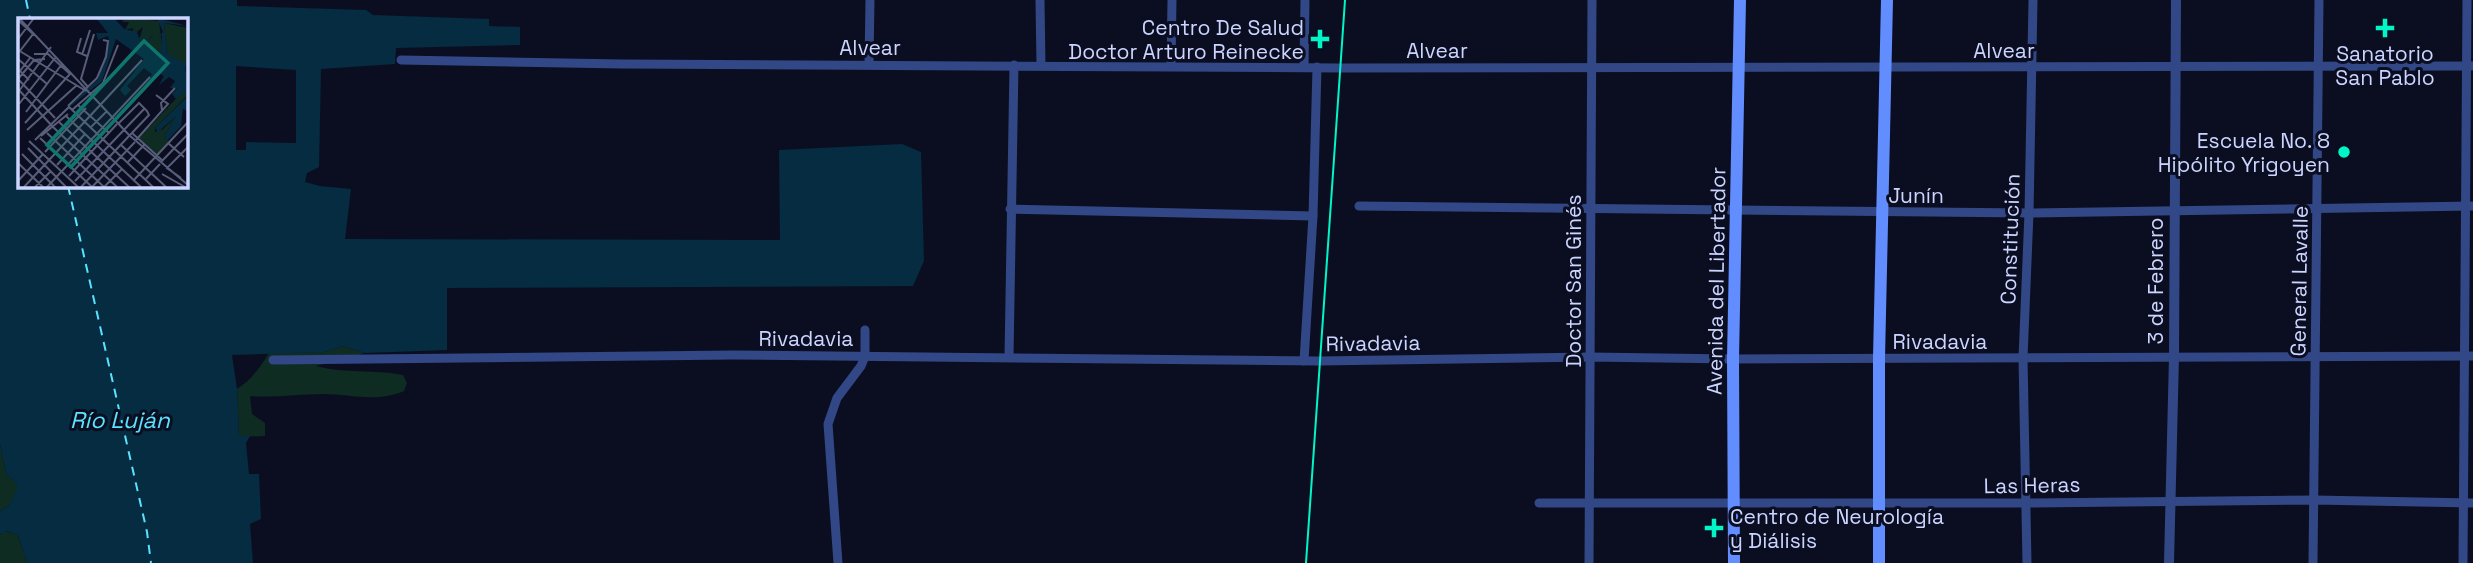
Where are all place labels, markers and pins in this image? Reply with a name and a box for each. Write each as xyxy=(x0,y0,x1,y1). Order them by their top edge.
place label: Centro De Salud Doctor Arturo Reinecke xyxy=(1068,14,1304,65)
marker: Sanatorio San Pablo xyxy=(2375,18,2395,38)
marker: Centro De Salud Doctor Arturo Reinecke xyxy=(1310,29,1330,49)
place label: Sanatorio San Pablo xyxy=(2335,40,2435,91)
place label: Escuela No. 8 Hipólito Yrigoyen xyxy=(2158,127,2330,178)
marker: Escuela No. 8 Hipólito Yrigoyen xyxy=(2336,144,2352,160)
place label: Centro de Neurología y Diálisis xyxy=(1730,503,1944,554)
marker: Centro de Neurología y Diálisis xyxy=(1704,518,1724,538)

